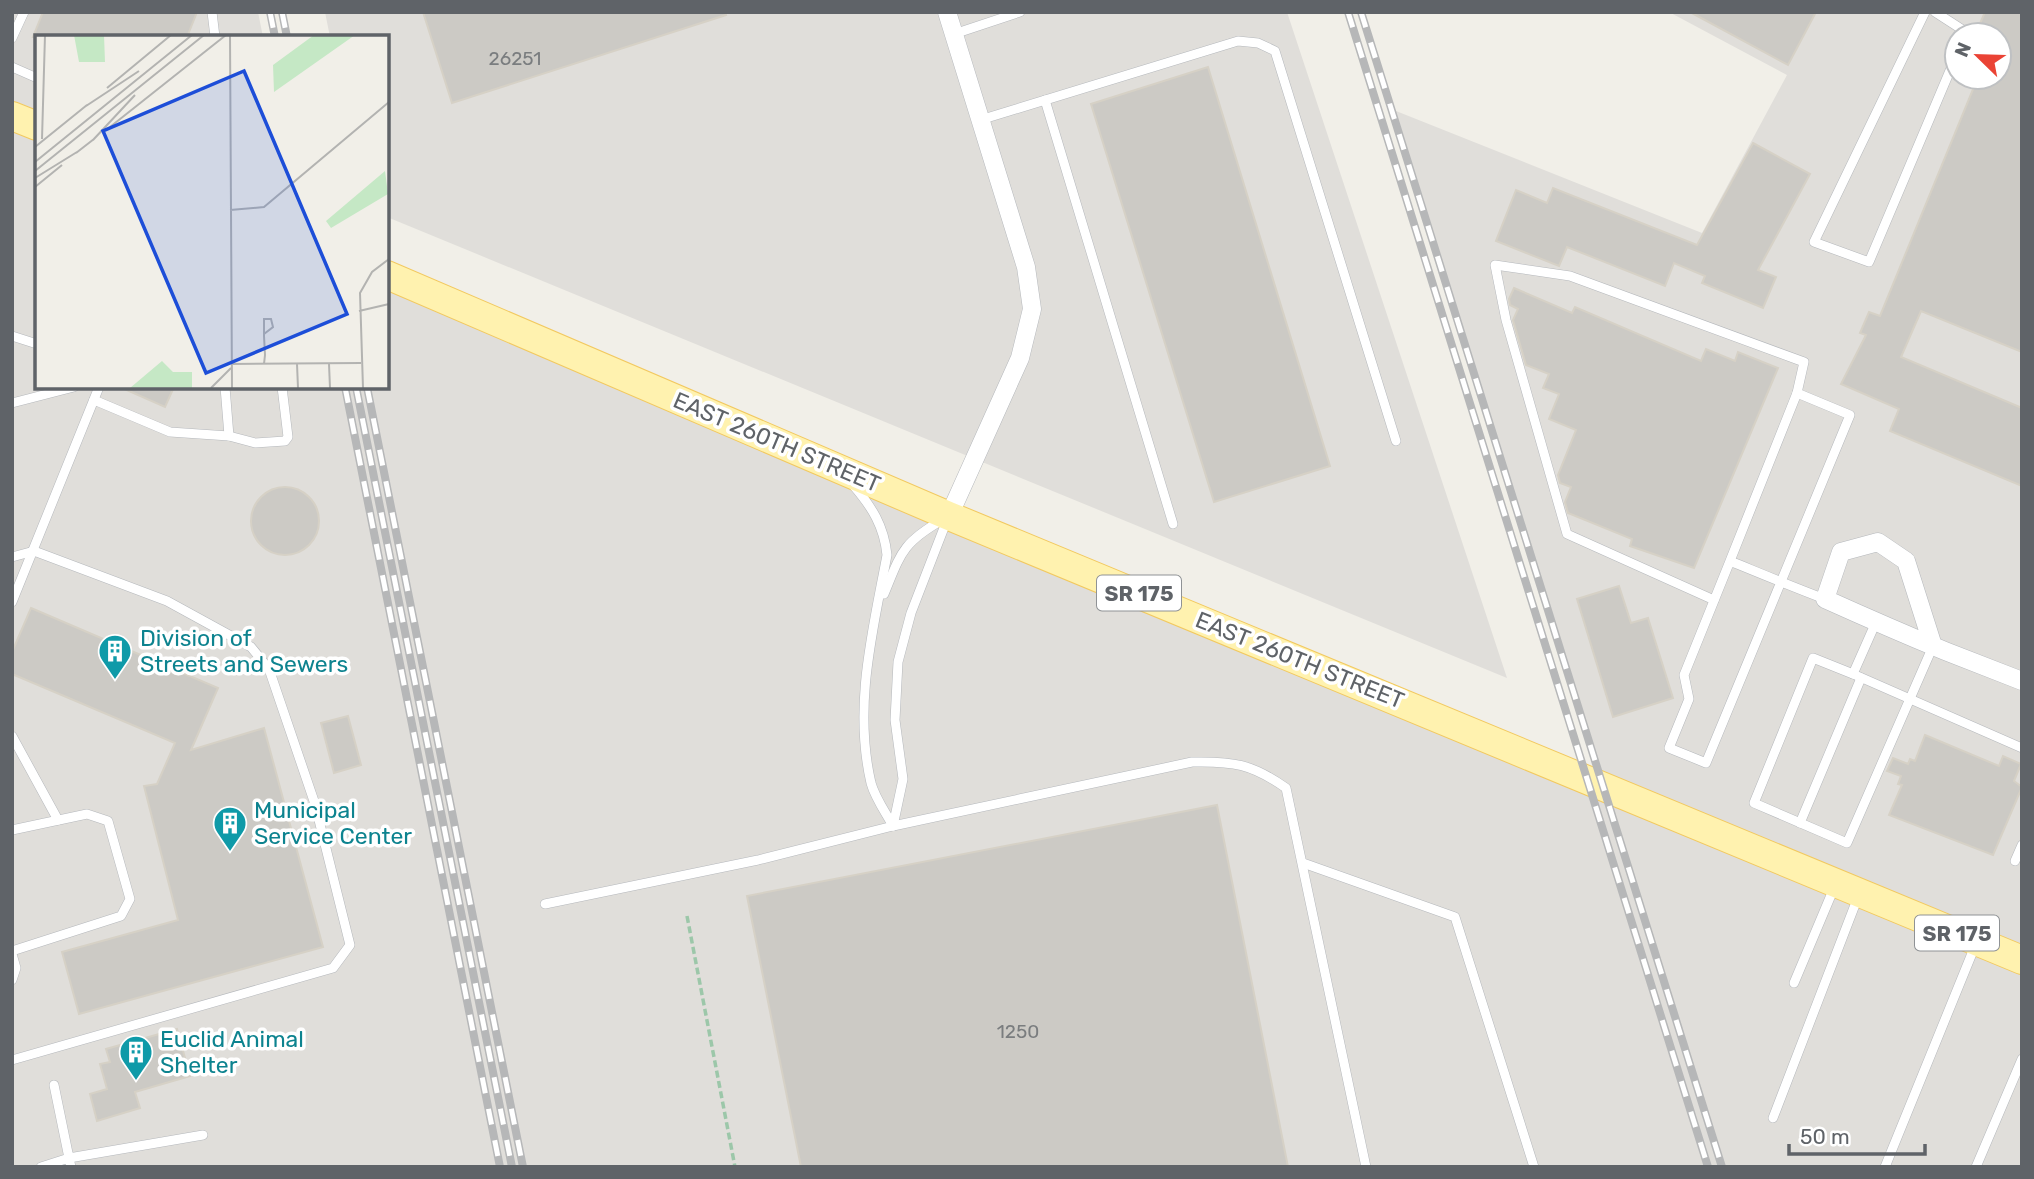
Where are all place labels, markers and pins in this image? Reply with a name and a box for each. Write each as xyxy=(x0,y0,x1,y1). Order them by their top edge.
place label: Division of Streets and Sewers xyxy=(140,624,348,678)
building icon: Division of Streets and Sewers xyxy=(96,632,134,681)
place label: Municipal Service Center xyxy=(254,796,412,850)
building icon: Municipal Service Center xyxy=(211,804,249,853)
place label: Euclid Animal Shelter xyxy=(160,1025,304,1079)
building icon: Euclid Animal Shelter xyxy=(117,1033,155,1082)

